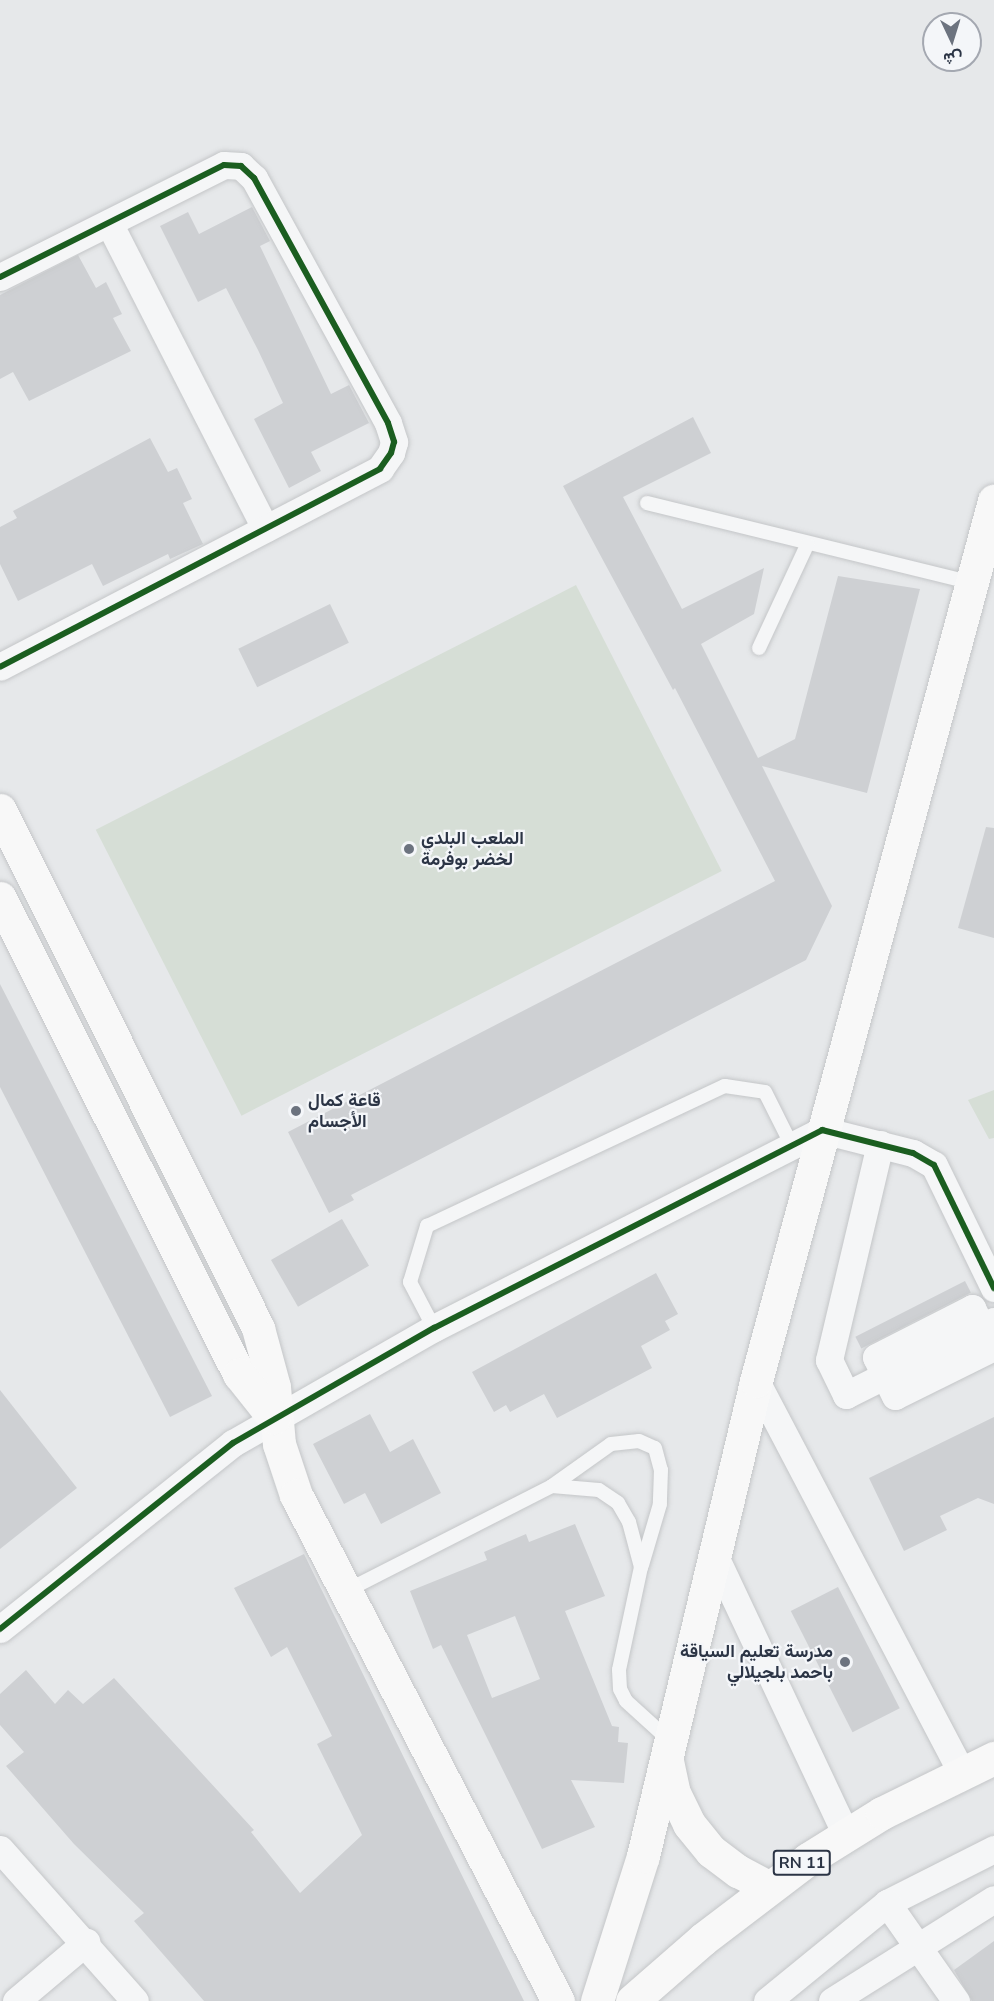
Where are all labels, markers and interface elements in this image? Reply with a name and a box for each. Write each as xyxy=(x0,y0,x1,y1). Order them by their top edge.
north arrow xyxy=(922,12,982,72)
text: ش xyxy=(943,46,963,70)
place label: الملعب البلدي لخضر بوفرمة xyxy=(421,828,524,870)
marker: الملعب البلدي لخضر بوفرمة xyxy=(402,842,416,856)
place label: قاعة كمال الأجسام xyxy=(308,1090,381,1132)
marker: قاعة كمال الأجسام xyxy=(289,1104,303,1118)
place label: مدرسة تعليم السياقة باحمد بلجيلالي xyxy=(680,1641,833,1684)
marker: مدرسة تعليم السياقة باحمد بلجيلالي xyxy=(838,1655,852,1669)
road number: RN 11 xyxy=(772,1850,832,1876)

